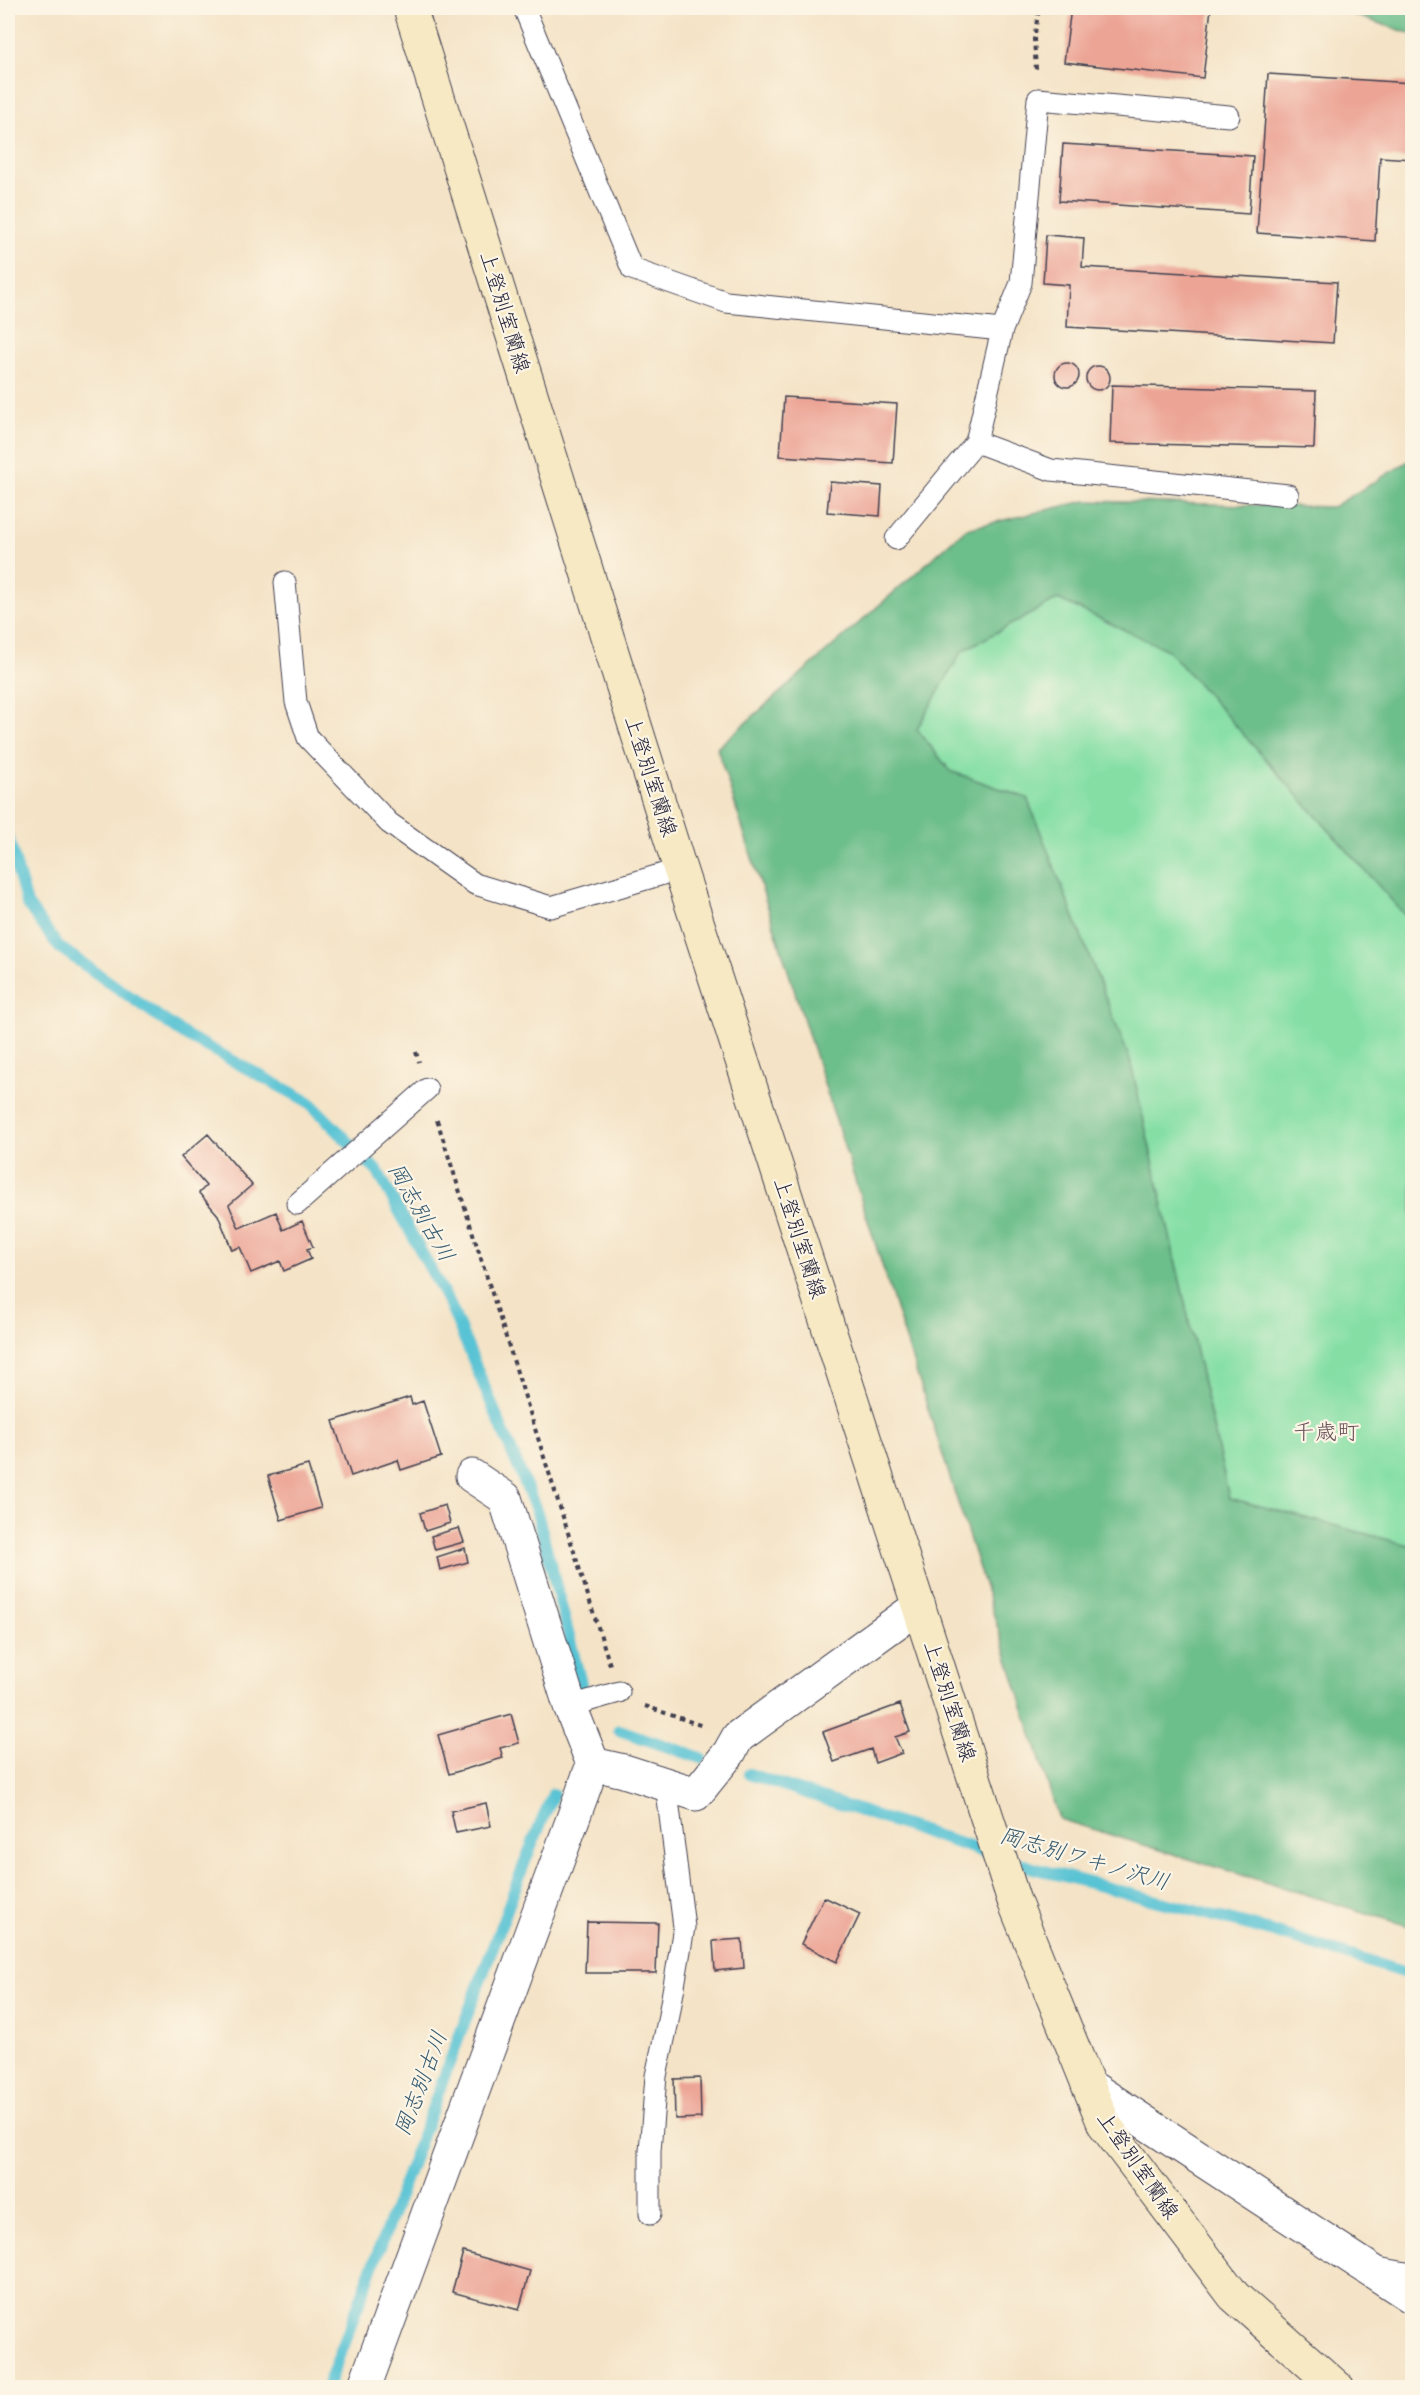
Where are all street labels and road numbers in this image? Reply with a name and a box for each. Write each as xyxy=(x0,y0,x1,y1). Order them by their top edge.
street label: 上登別室蘭線 xyxy=(473,247,538,376)
street label: 上登別室蘭線 xyxy=(618,711,685,840)
street label: 上登別室蘭線 xyxy=(767,1173,834,1302)
street label: 上登別室蘭線 xyxy=(917,1636,984,1765)
street label: 上登別室蘭線 xyxy=(1090,2105,1186,2225)

